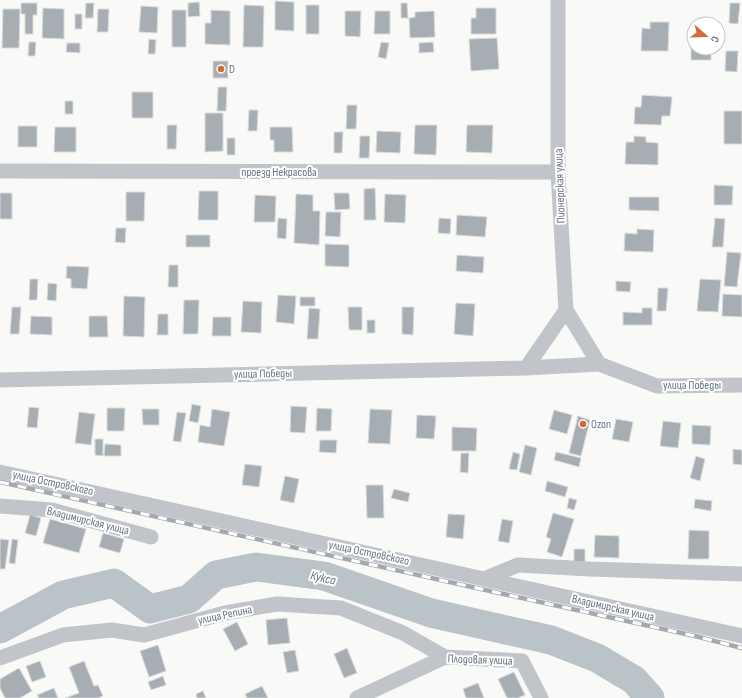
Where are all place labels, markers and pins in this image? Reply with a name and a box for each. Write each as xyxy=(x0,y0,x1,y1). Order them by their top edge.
place label: D xyxy=(229,62,235,77)
marker: D xyxy=(216,64,226,74)
place label: Ozon xyxy=(591,417,611,432)
marker: Ozon xyxy=(578,419,588,429)

